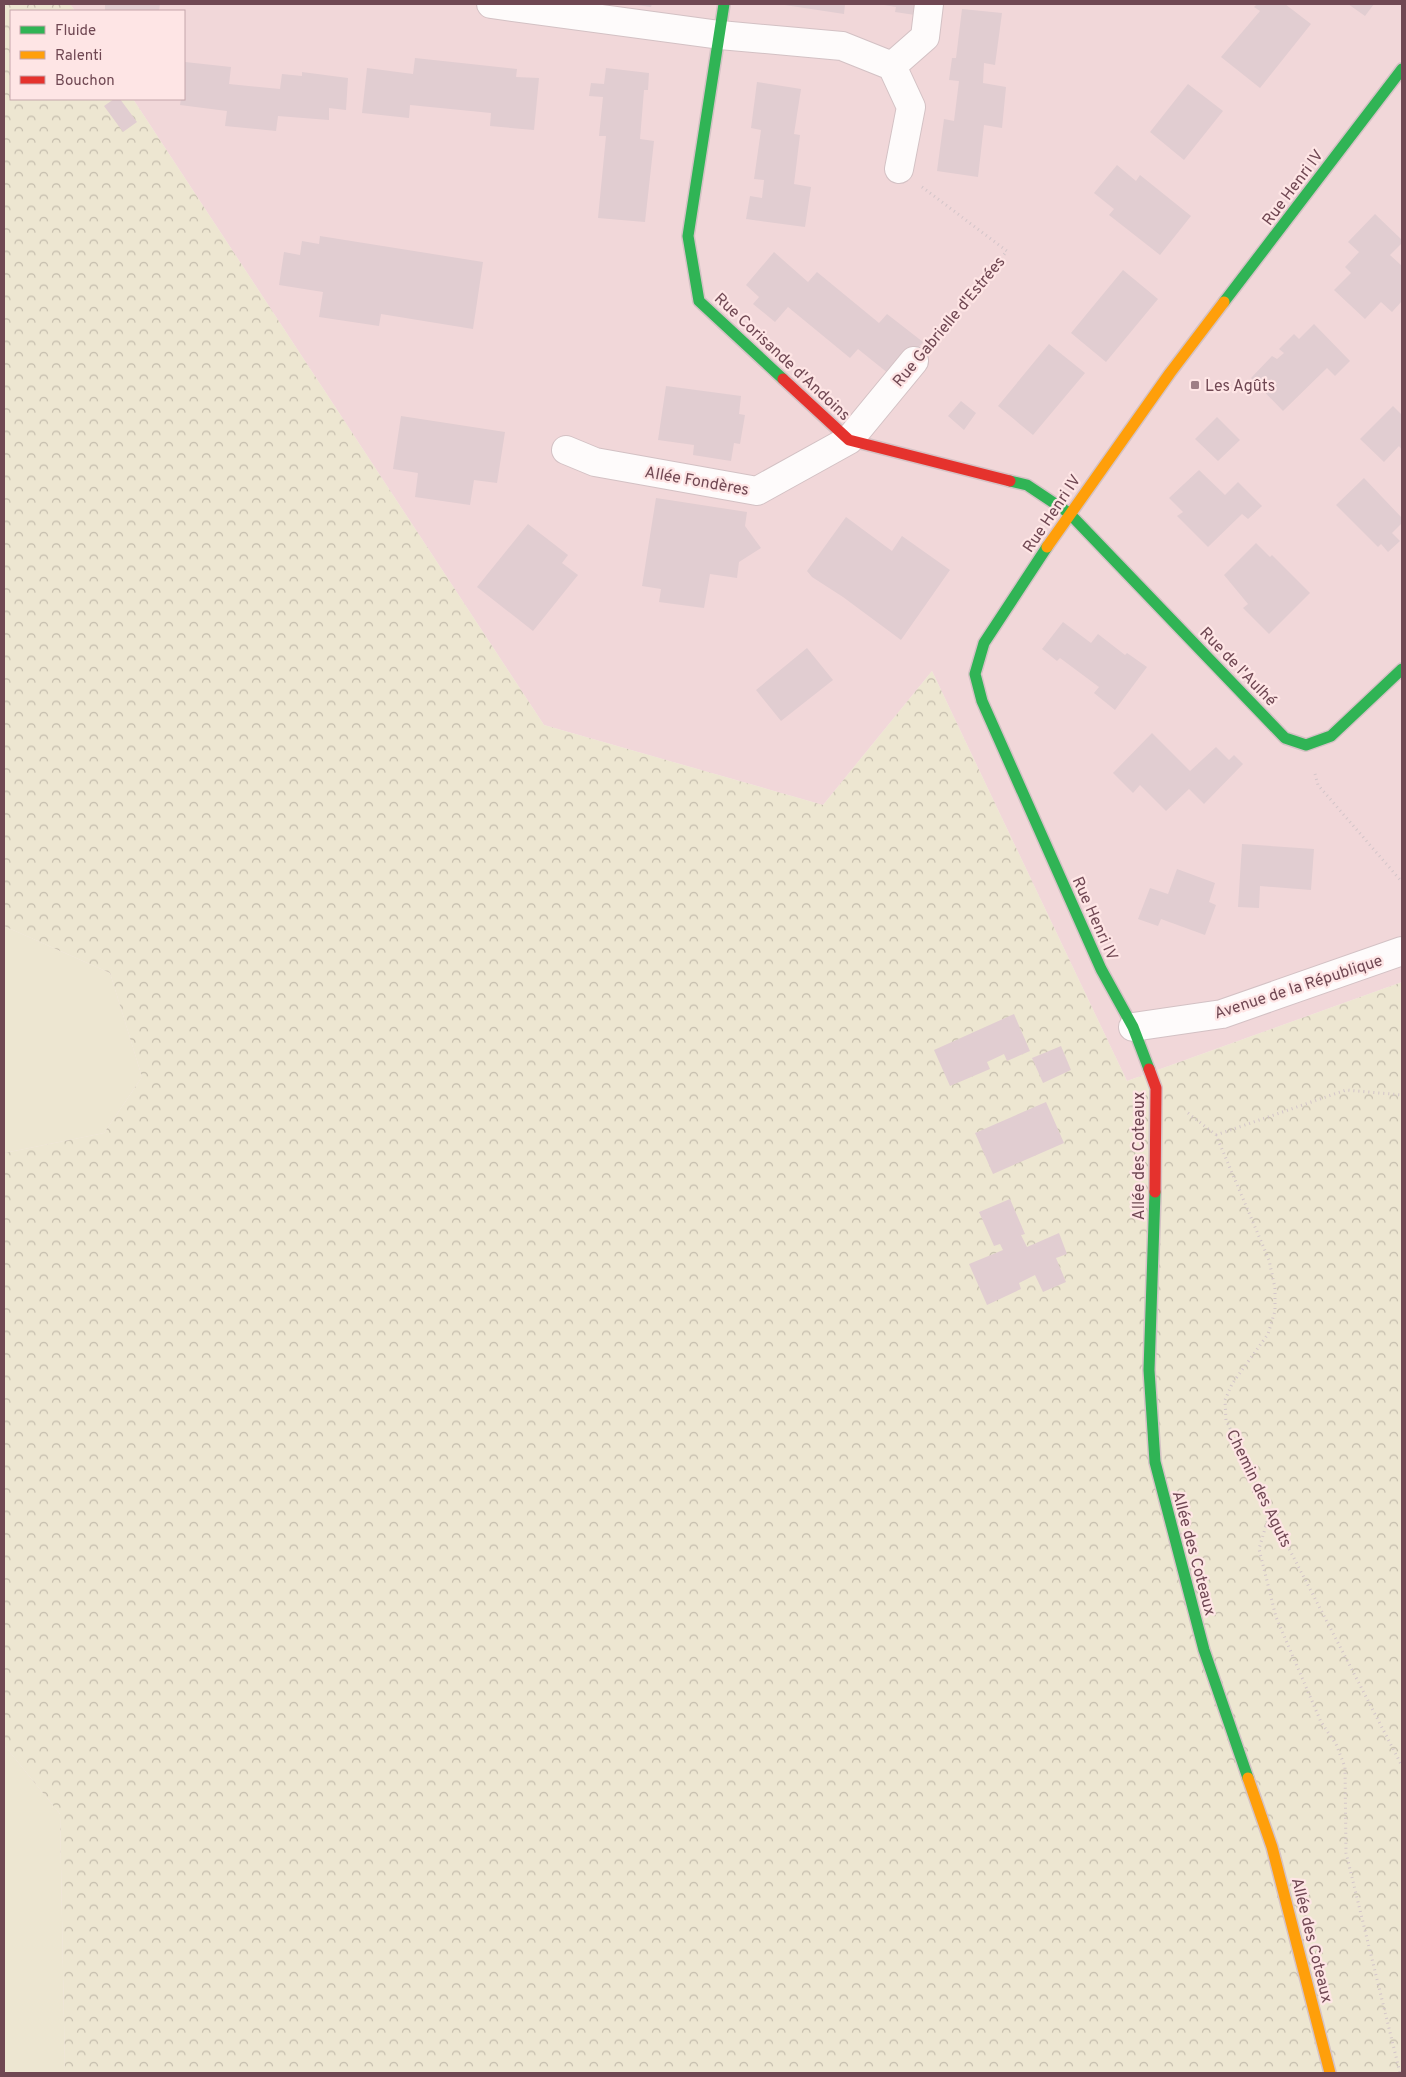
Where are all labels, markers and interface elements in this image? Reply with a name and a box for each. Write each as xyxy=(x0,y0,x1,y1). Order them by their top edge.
legend xyxy=(10,10,185,100)
text: Fluide xyxy=(55,22,96,41)
text: Ralenti xyxy=(55,47,102,66)
text: Bouchon xyxy=(55,72,115,91)
street label: Rue Henri IV xyxy=(1259,146,1329,230)
street label: Rue Gabrielle d'Estrées xyxy=(889,253,1010,392)
street label: Rue Corisande d'Andoins xyxy=(709,289,854,426)
place label: Les Agûts xyxy=(1205,377,1275,397)
marker: Les Agûts xyxy=(1189,379,1201,391)
street label: Allée Fondères xyxy=(643,463,750,501)
street label: Rue Henri IV xyxy=(1019,471,1086,557)
street label: Rue de l'Aulhé xyxy=(1195,624,1280,711)
street label: Rue Henri IV xyxy=(1067,874,1122,964)
street label: Avenue de la République xyxy=(1212,951,1385,1025)
street label: Allée des Coteaux xyxy=(1130,1092,1150,1220)
street label: Chemin des Aguts xyxy=(1221,1427,1295,1551)
street label: Allée des Coteaux xyxy=(1167,1489,1219,1618)
street label: Allée des Coteaux xyxy=(1286,1876,1336,2005)

